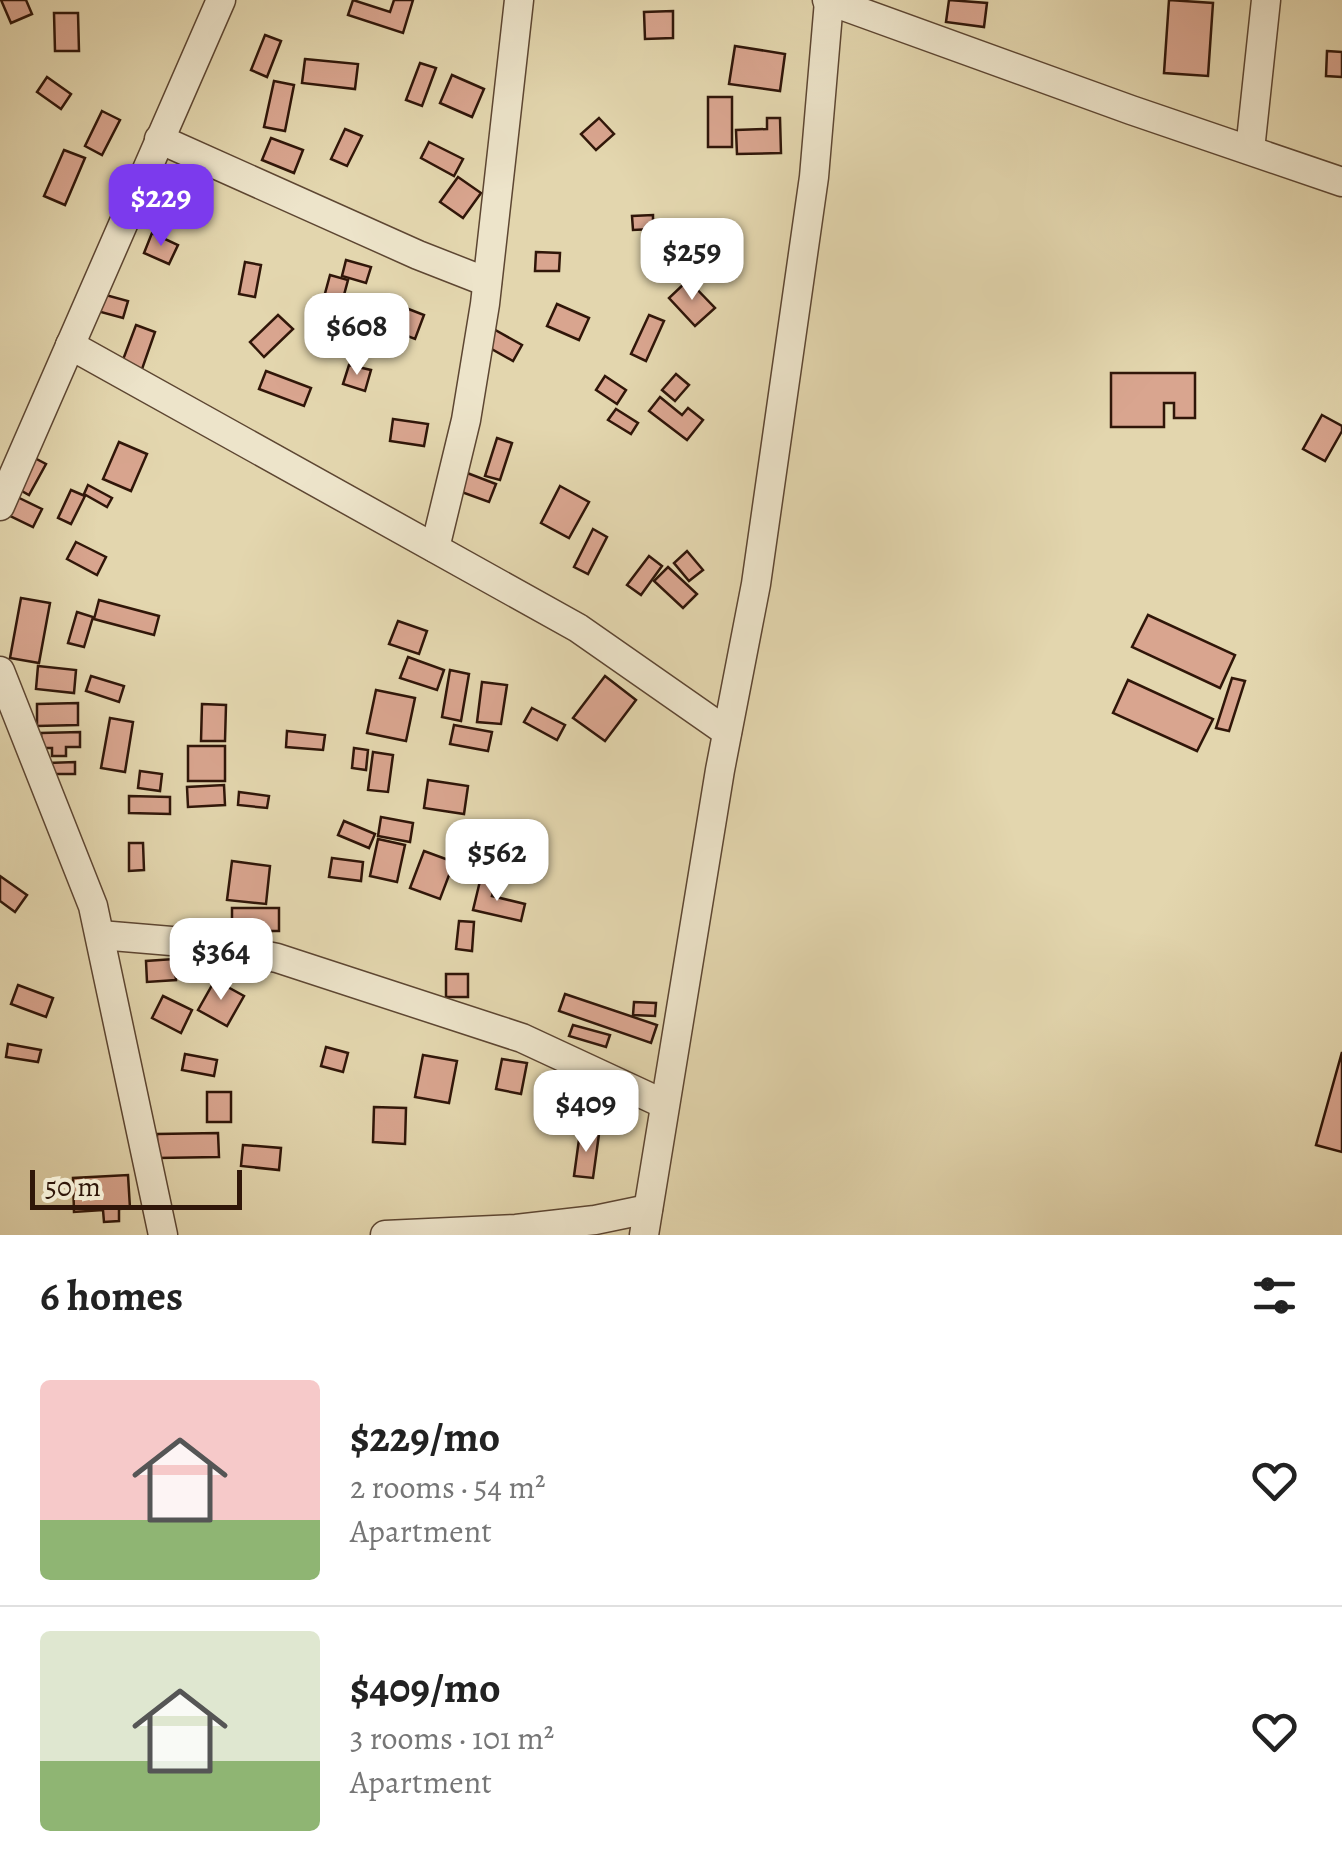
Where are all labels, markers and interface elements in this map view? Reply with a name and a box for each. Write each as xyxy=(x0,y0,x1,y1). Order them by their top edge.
pin: $229 xyxy=(102,164,220,249)
text: $229 xyxy=(131,174,191,218)
pin: $259 xyxy=(633,218,751,303)
text: $259 xyxy=(663,228,721,272)
pin: $608 xyxy=(298,293,416,378)
text: $608 xyxy=(326,303,388,347)
pin: $562 xyxy=(438,819,556,904)
text: $562 xyxy=(468,829,526,873)
pin: $364 xyxy=(162,918,280,1003)
text: $364 xyxy=(192,928,250,972)
pin: $409 xyxy=(527,1070,645,1155)
text: $409 xyxy=(556,1080,616,1124)
scale bar xyxy=(30,1165,242,1210)
text: 50 m xyxy=(45,1168,101,1206)
text: 6 homes xyxy=(40,1267,183,1324)
icon: filters xyxy=(1247,1268,1302,1323)
text: $229/mo xyxy=(350,1408,500,1465)
icon: home xyxy=(120,1420,240,1540)
icon: heart xyxy=(1247,1453,1302,1508)
text: 2 rooms · 54 m² xyxy=(350,1465,546,1509)
text: Apartment xyxy=(350,1509,492,1553)
text: $409/mo xyxy=(350,1659,501,1716)
icon: home xyxy=(120,1671,240,1791)
icon: heart xyxy=(1247,1704,1302,1759)
text: 3 rooms · 101 m² xyxy=(350,1716,554,1760)
text: Apartment xyxy=(350,1760,492,1804)

